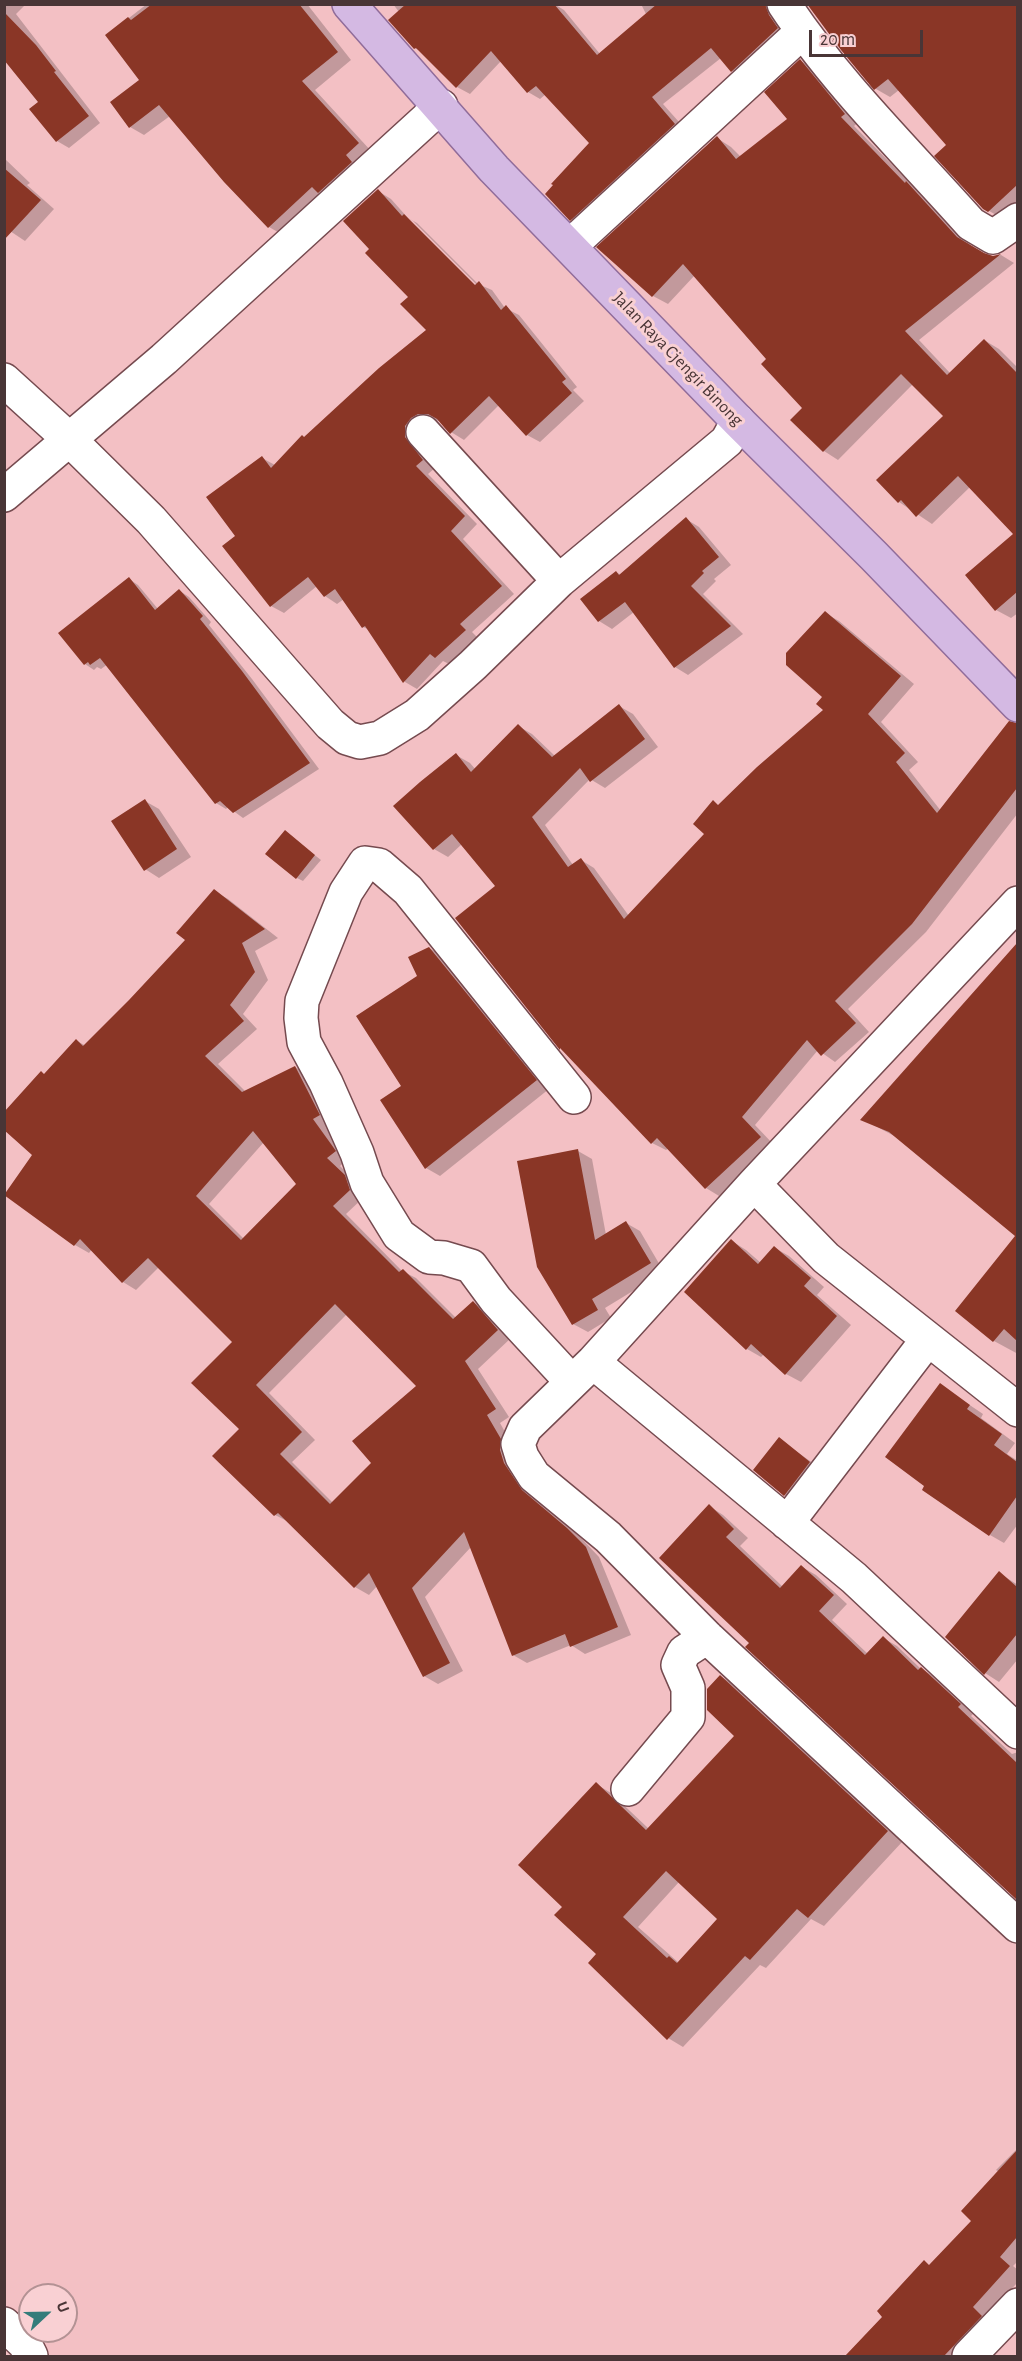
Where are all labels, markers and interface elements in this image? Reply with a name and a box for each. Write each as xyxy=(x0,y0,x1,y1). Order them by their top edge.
scale bar xyxy=(812,18,926,56)
text: 20 m xyxy=(820,31,855,49)
street label: Jalan Raya Cjengir Binong xyxy=(608,287,748,431)
north arrow xyxy=(18,2283,78,2343)
text: U xyxy=(54,2299,72,2315)

